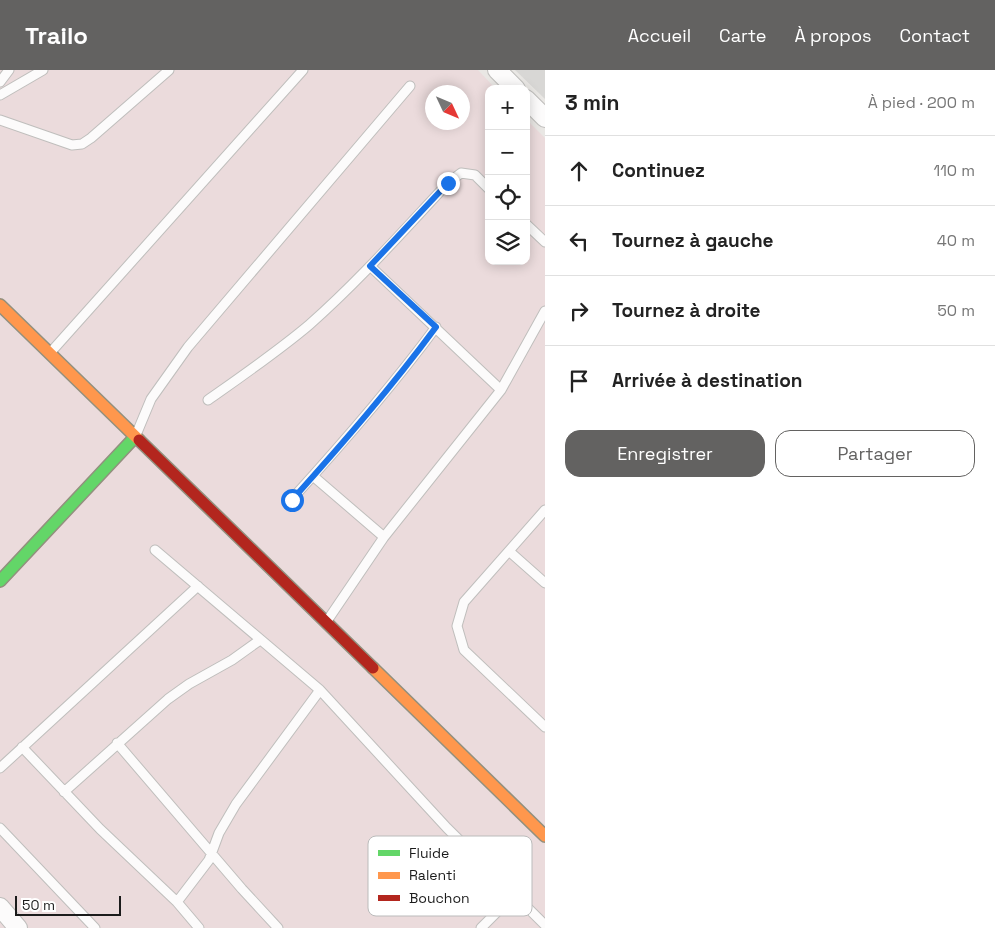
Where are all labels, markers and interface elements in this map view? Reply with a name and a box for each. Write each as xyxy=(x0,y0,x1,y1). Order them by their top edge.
text: Trailo xyxy=(25,20,88,51)
text: Accueil xyxy=(628,24,691,47)
text: Carte xyxy=(719,24,766,47)
text: À propos xyxy=(794,24,872,47)
text: Contact xyxy=(900,24,970,47)
north arrow xyxy=(425,85,470,130)
map controls xyxy=(485,85,530,265)
button: + xyxy=(485,85,530,130)
text: 3 min xyxy=(565,89,620,116)
text: À pied · 200 m xyxy=(868,92,975,113)
button: − xyxy=(485,130,530,175)
icon: ahead xyxy=(565,157,593,185)
text: Continuez xyxy=(612,158,705,183)
text: 110 m xyxy=(933,160,975,181)
route end xyxy=(437,172,460,195)
button: locate xyxy=(485,175,530,220)
button: layers xyxy=(485,220,530,265)
icon: left xyxy=(565,227,593,255)
text: Tournez à gauche xyxy=(612,228,774,253)
text: 40 m xyxy=(937,230,975,251)
icon: right xyxy=(565,297,593,325)
text: Tournez à droite xyxy=(612,298,761,323)
text: 50 m xyxy=(937,300,975,321)
icon: arrive xyxy=(565,367,593,395)
text: Arrivée à destination xyxy=(612,368,802,393)
button: Enregistrer xyxy=(565,430,765,477)
button: Partager xyxy=(775,430,975,477)
route start xyxy=(281,489,304,512)
legend xyxy=(368,836,532,916)
text: Fluide xyxy=(409,844,449,862)
text: Ralenti xyxy=(409,866,456,884)
text: Bouchon xyxy=(409,889,470,907)
scale bar xyxy=(15,893,121,916)
text: 50 m xyxy=(22,896,55,914)

